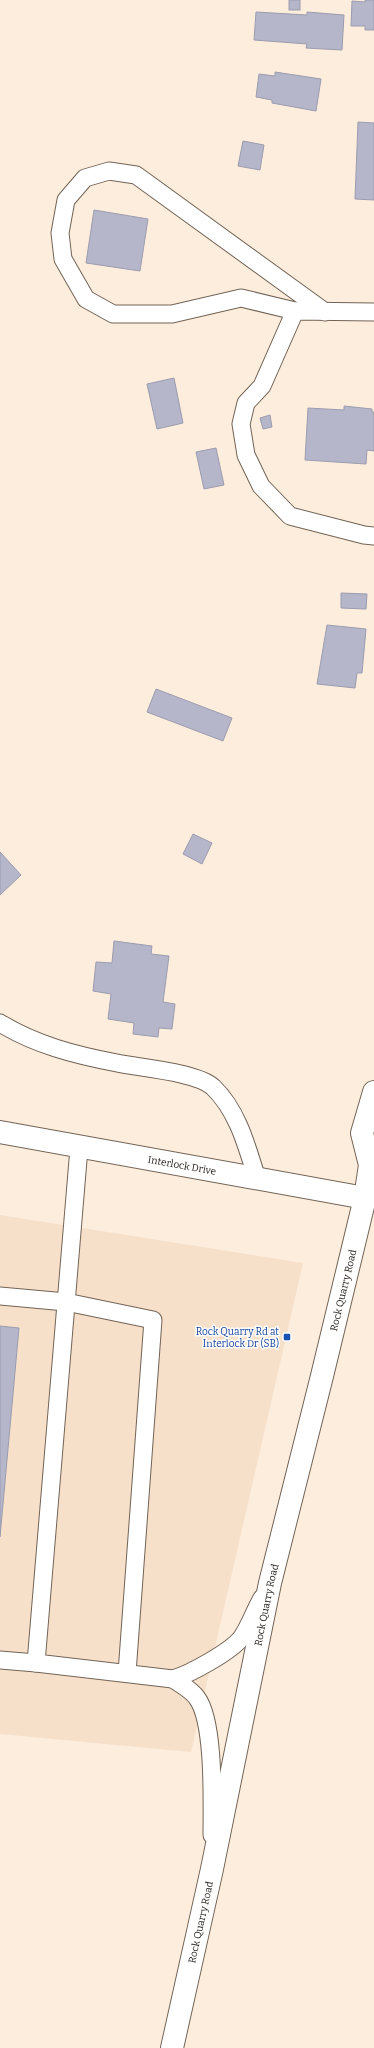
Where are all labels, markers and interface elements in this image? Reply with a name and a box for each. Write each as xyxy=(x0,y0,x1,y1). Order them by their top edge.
street label: Interlock Drive xyxy=(147,1154,217,1178)
street label: Rock Quarry Road xyxy=(328,1248,359,1332)
place label: Rock Quarry Rd at Interlock Dr (SB) xyxy=(196,1326,279,1350)
marker: Rock Quarry Rd at Interlock Dr (SB) xyxy=(282,1332,292,1342)
street label: Rock Quarry Road xyxy=(252,1563,282,1647)
street label: Rock Quarry Road xyxy=(186,1880,216,1964)

